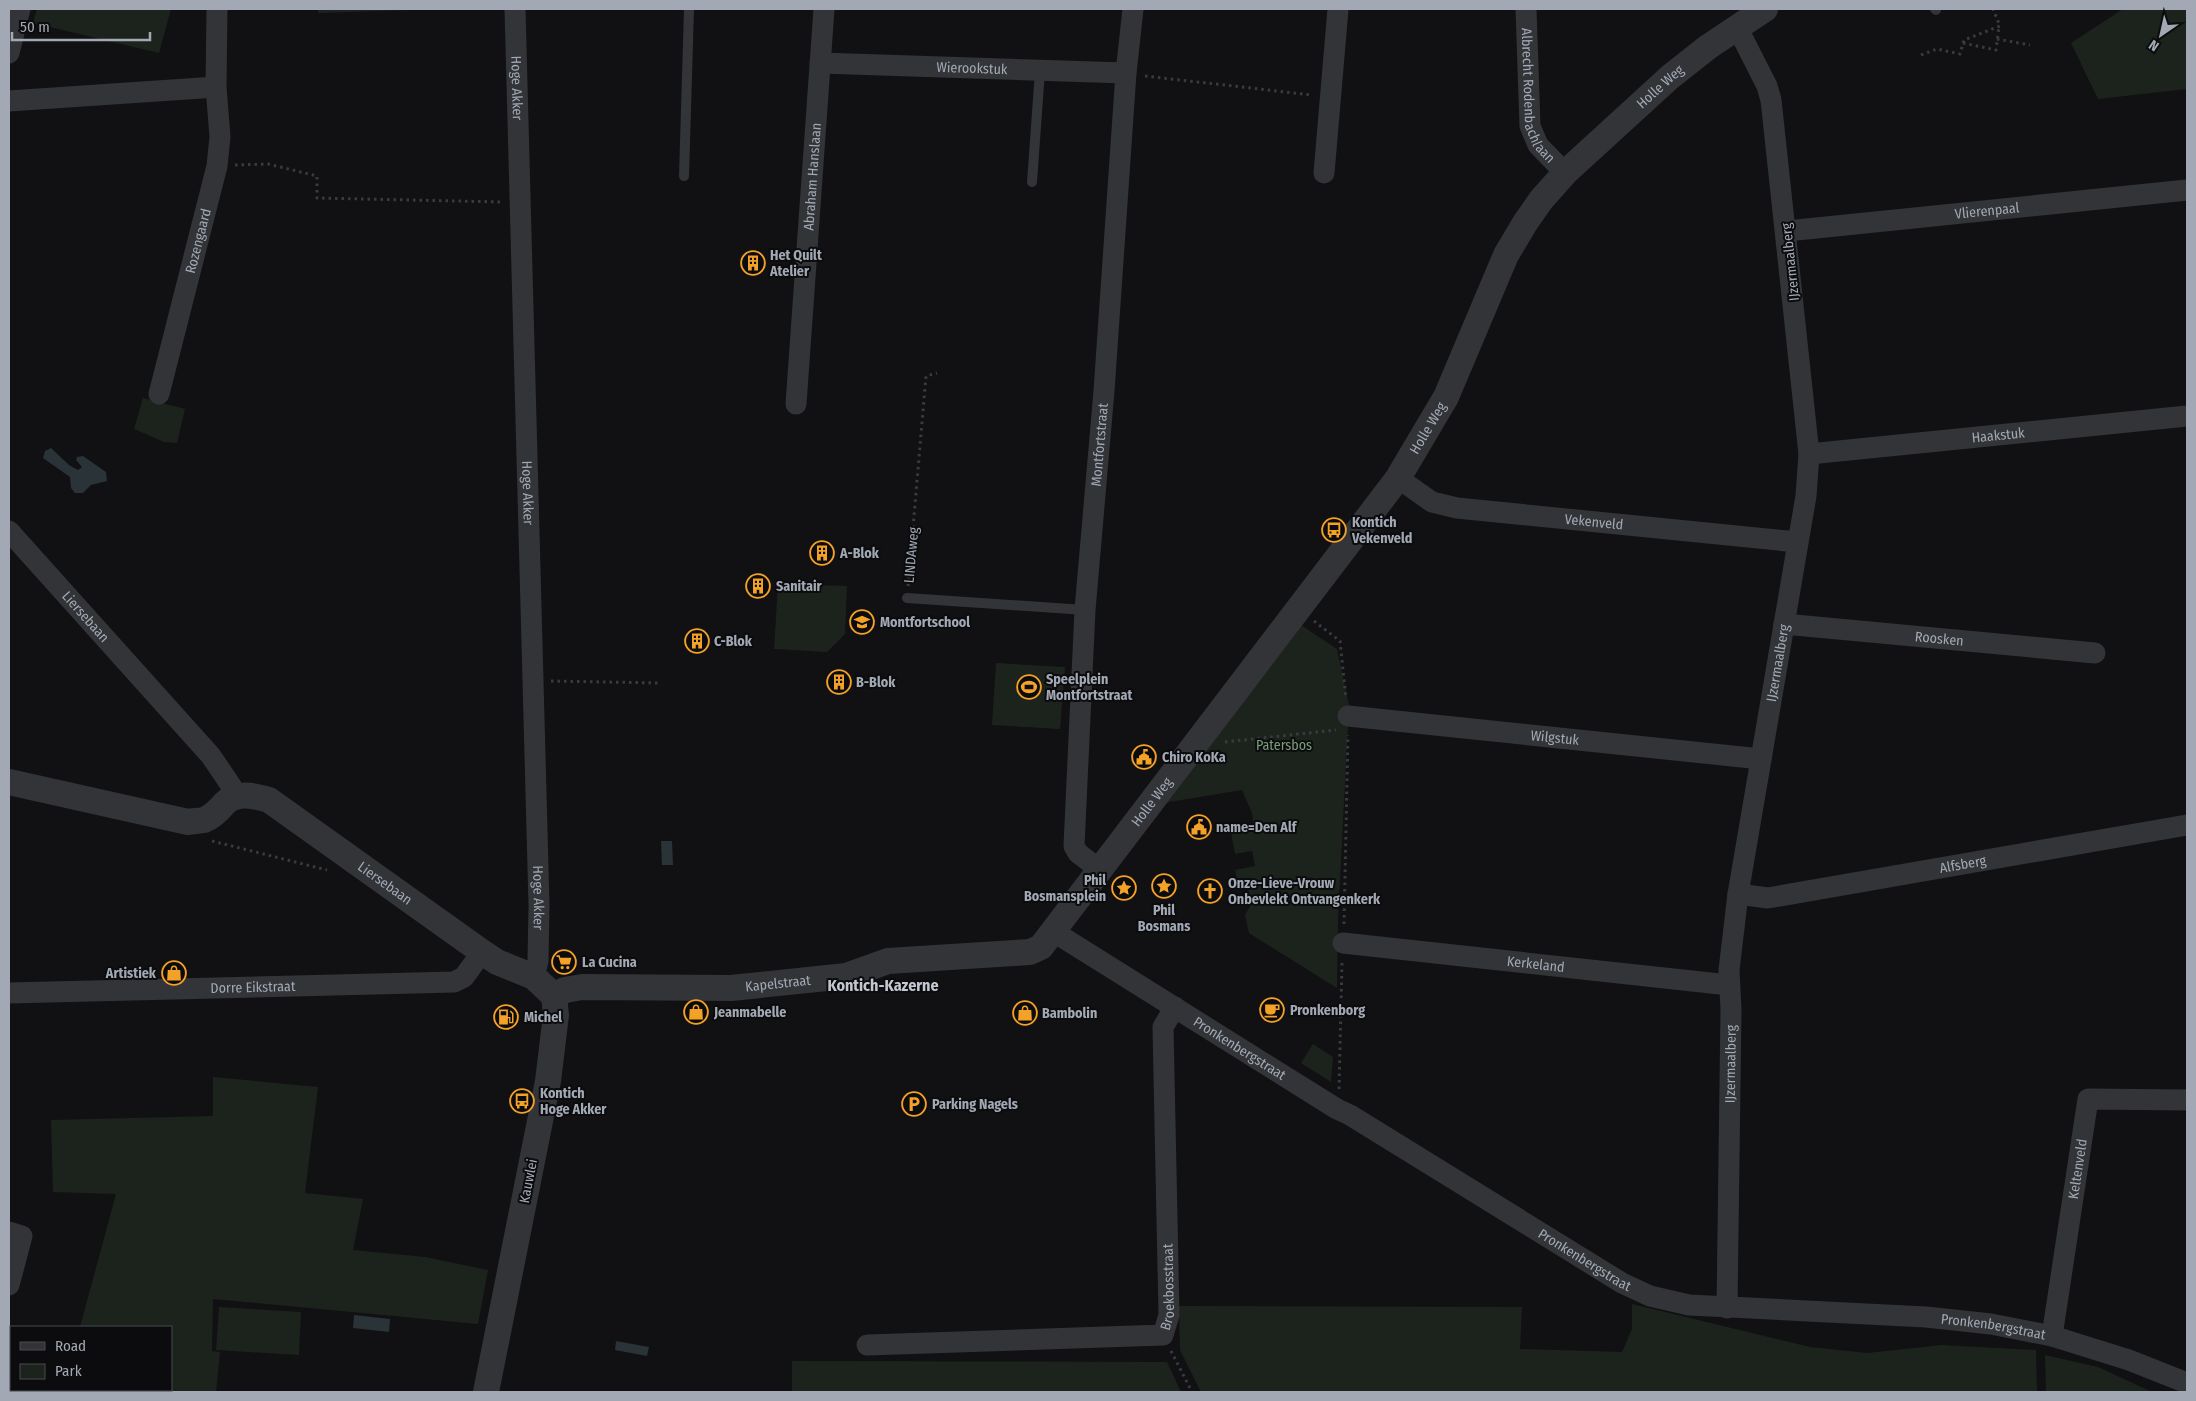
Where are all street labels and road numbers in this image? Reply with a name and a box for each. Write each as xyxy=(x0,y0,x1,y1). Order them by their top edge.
street label: Albrecht Rodenbachlaan xyxy=(1518,28,1559,167)
street label: Hoge Akker xyxy=(507,55,526,121)
street label: Wierookstuk xyxy=(936,59,1008,78)
street label: Holle Weg xyxy=(1633,61,1688,112)
street label: Abraham Hanslaan xyxy=(800,122,825,231)
street label: Vlierenpaal xyxy=(1954,199,2020,223)
street label: Rozengaard xyxy=(182,207,215,275)
street label: IJzermaalberg xyxy=(1778,222,1803,302)
street label: Holle Weg xyxy=(1406,399,1450,457)
street label: Montfortstraat xyxy=(1088,402,1112,487)
street label: Haakstuk xyxy=(1971,424,2026,447)
street label: Hoge Akker xyxy=(518,460,537,525)
street label: Vekenveld xyxy=(1564,511,1624,534)
street label: LINDAweg xyxy=(901,526,922,584)
street label: Liersebaan xyxy=(58,588,113,646)
street label: IJzermaalberg xyxy=(1763,623,1793,703)
street label: Roosken xyxy=(1914,628,1964,650)
street label: Wilgstuk xyxy=(1530,727,1580,749)
street label: Holle Weg xyxy=(1128,774,1176,830)
street label: Alfsberg xyxy=(1938,852,1988,877)
street label: Liersebaan xyxy=(354,858,415,908)
street label: Hoge Akker xyxy=(529,865,547,930)
street label: Kerkeland xyxy=(1506,953,1565,976)
street label: Kapelstraat xyxy=(745,972,812,995)
street label: Dorre Eikstraat xyxy=(210,978,296,997)
street label: Pronkenbergstraat xyxy=(1190,1013,1289,1084)
street label: IJzermaalberg xyxy=(1722,1024,1740,1103)
street label: Keltenveld xyxy=(2065,1138,2091,1200)
street label: Kauwlei xyxy=(516,1158,541,1205)
street label: Pronkenbergstraat xyxy=(1535,1225,1634,1295)
street label: Broekbosstraat xyxy=(1157,1243,1178,1332)
street label: Pronkenbergstraat xyxy=(1940,1311,2047,1344)

